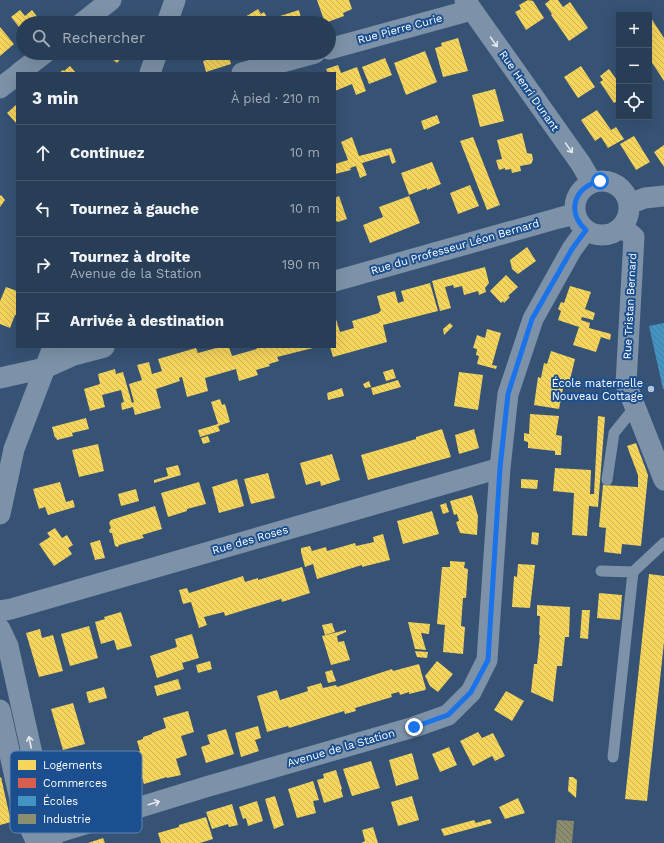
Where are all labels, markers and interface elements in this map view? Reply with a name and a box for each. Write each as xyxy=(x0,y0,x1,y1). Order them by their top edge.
street label: Rue Pierre Curie xyxy=(356,11,444,47)
map controls xyxy=(616,12,652,120)
button: + xyxy=(616,12,652,48)
search box xyxy=(16,16,336,60)
icon: search xyxy=(30,27,52,49)
text: Rechercher xyxy=(62,29,145,47)
one-way arrow xyxy=(490,36,498,47)
street label: Rue Henri Dunant xyxy=(496,48,562,134)
button: − xyxy=(616,48,652,84)
button: locate xyxy=(616,84,652,120)
text: 3 min xyxy=(32,88,78,108)
text: À pied · 210 m xyxy=(231,91,320,106)
icon: ahead xyxy=(32,142,54,164)
one-way arrow xyxy=(565,142,573,153)
text: Continuez xyxy=(70,144,144,162)
text: 10 m xyxy=(290,145,320,160)
route start xyxy=(591,172,609,190)
icon: left xyxy=(32,198,54,220)
text: Tournez à gauche xyxy=(70,200,199,218)
text: 10 m xyxy=(290,201,320,216)
street label: Rue du Professeur Léon Bernard xyxy=(369,217,541,277)
text: Tournez à droite xyxy=(70,248,190,266)
street label: Rue Tristan Bernard xyxy=(621,252,639,360)
icon: right xyxy=(32,254,54,276)
text: 190 m xyxy=(282,257,320,272)
text: Avenue de la Station xyxy=(70,266,202,281)
icon: arrive xyxy=(32,310,54,332)
text: Arrivée à destination xyxy=(70,312,224,330)
place label: École maternelle Nouveau Cottage xyxy=(552,376,643,403)
marker: École maternelle Nouveau Cottage xyxy=(646,384,656,394)
street label: Rue des Roses xyxy=(210,523,290,557)
route end xyxy=(405,718,423,736)
street label: Avenue de la Station xyxy=(286,726,396,770)
one-way arrow xyxy=(25,736,33,749)
legend xyxy=(10,751,142,833)
text: Logements xyxy=(43,759,102,772)
text: Commerces xyxy=(43,777,107,790)
text: Écoles xyxy=(43,794,78,808)
one-way arrow xyxy=(147,799,160,806)
text: Industrie xyxy=(43,813,91,826)

